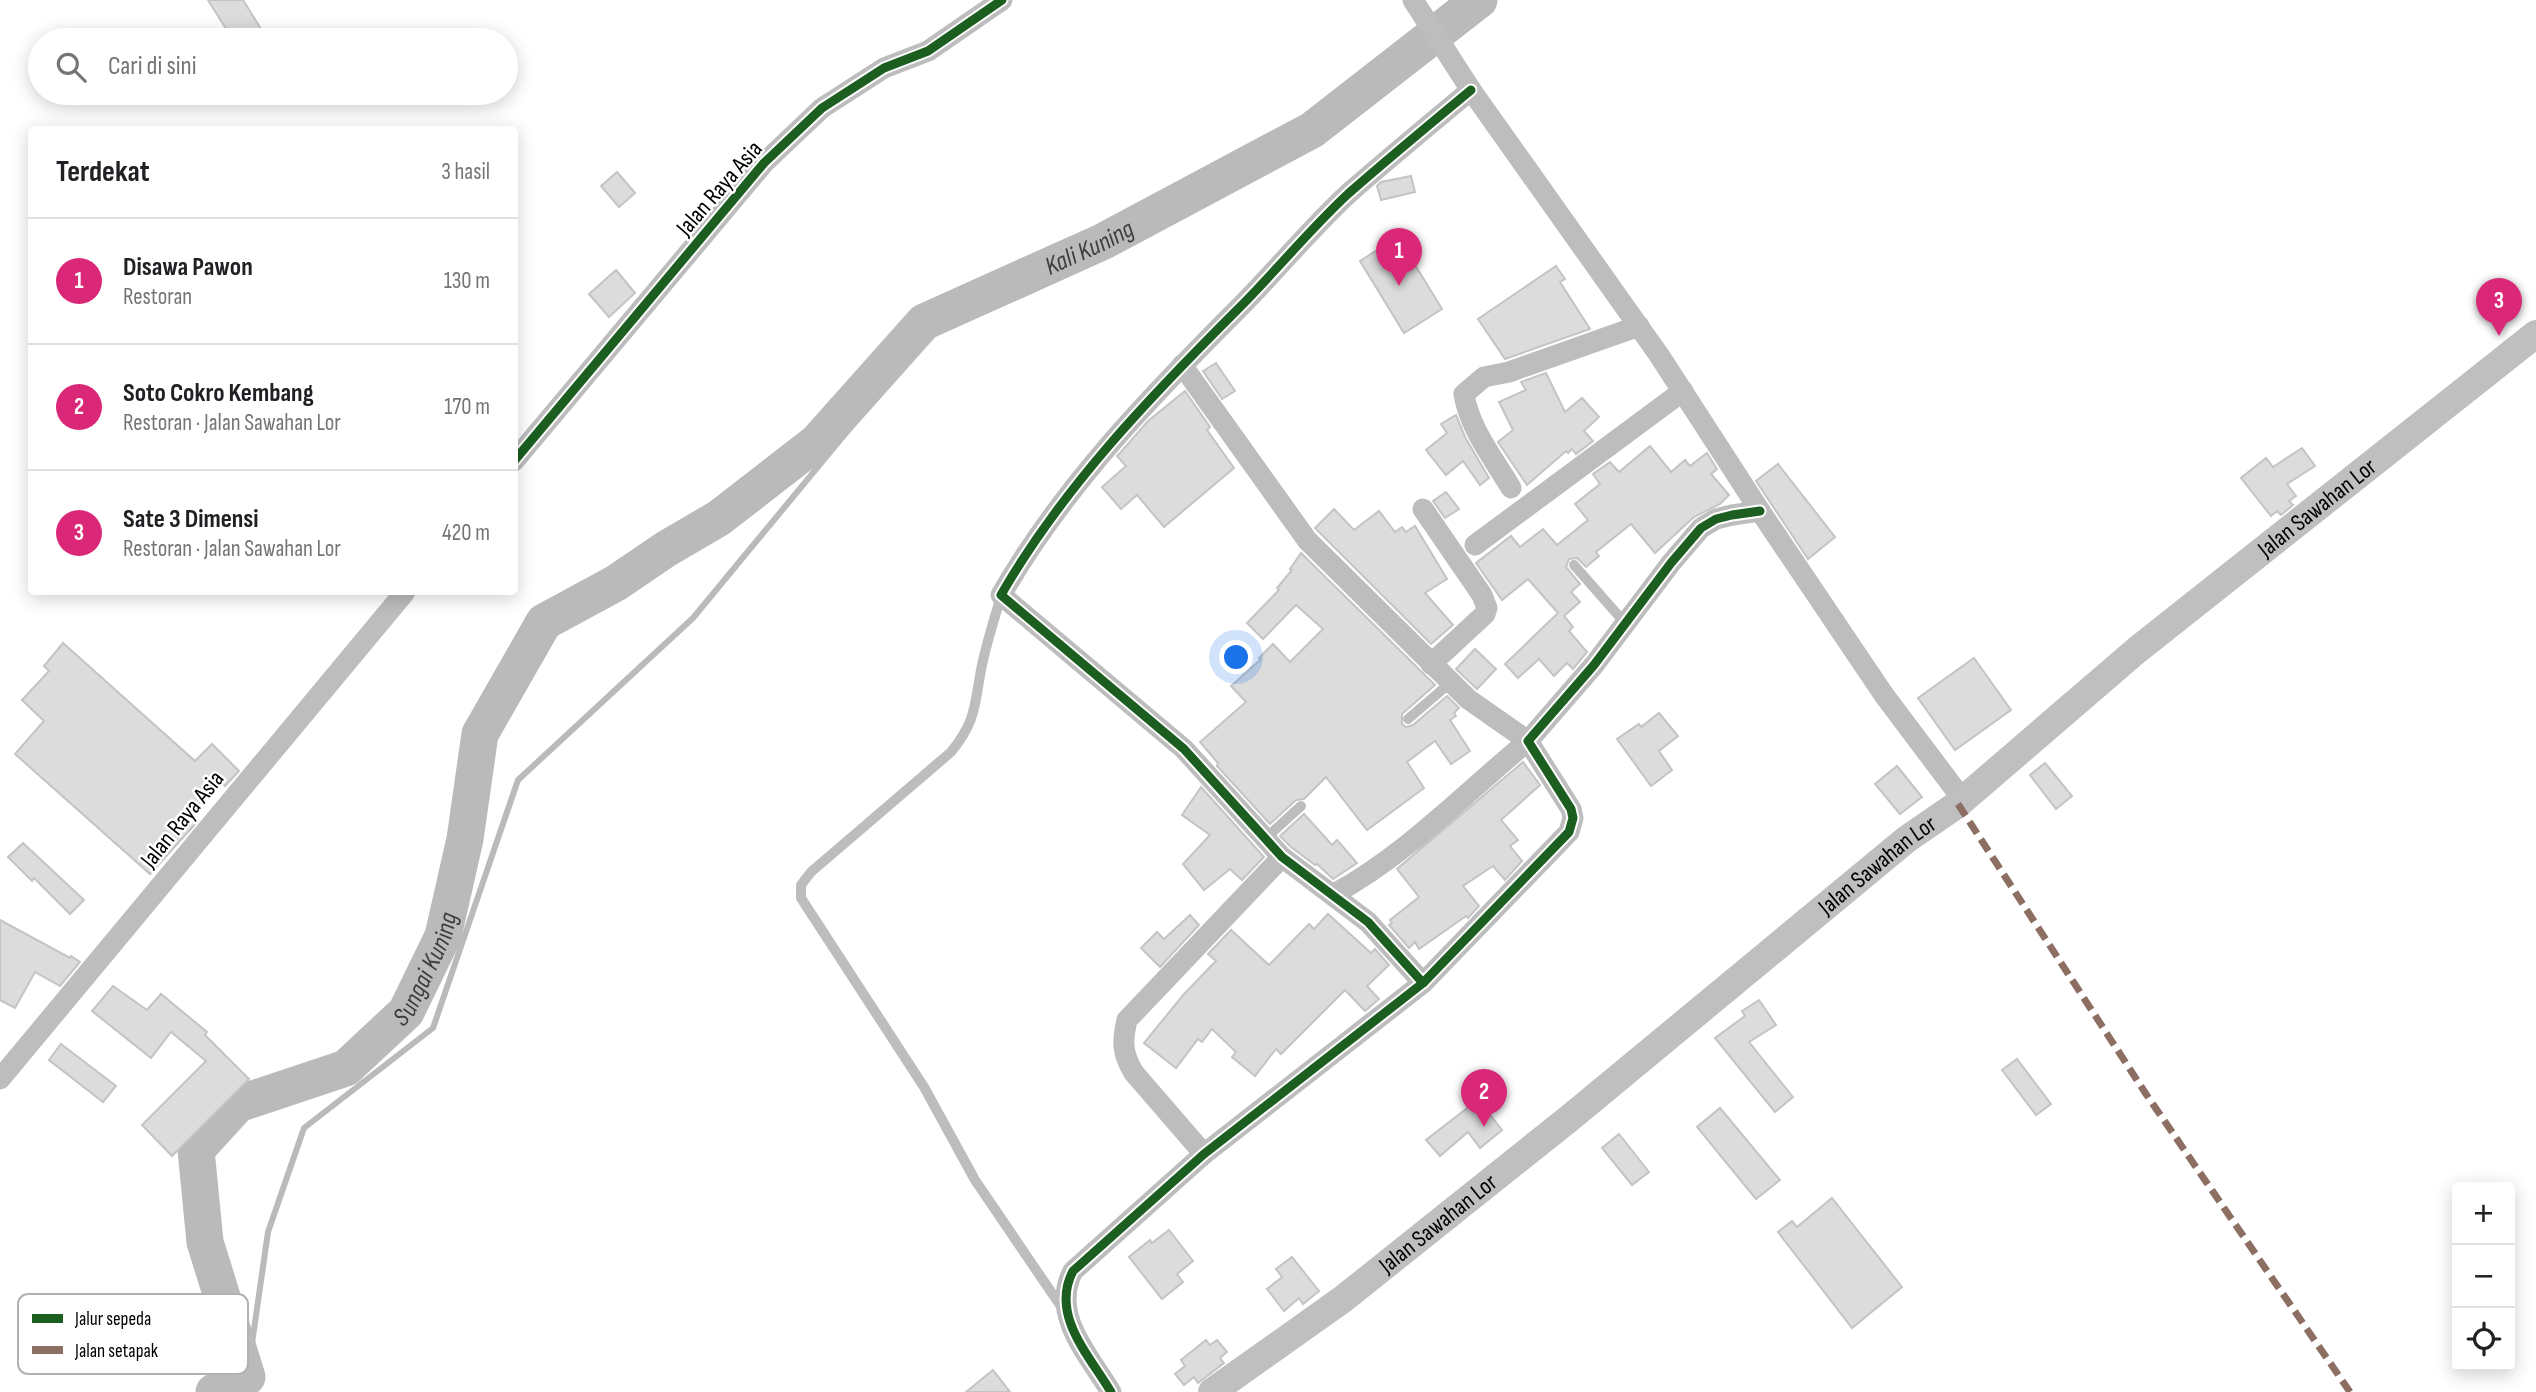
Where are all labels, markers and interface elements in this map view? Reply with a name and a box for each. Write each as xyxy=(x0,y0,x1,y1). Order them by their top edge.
search box xyxy=(28,28,518,105)
icon: search xyxy=(52,48,90,86)
text: Cari di sini xyxy=(108,51,197,82)
street label: Jalan Raya Asia xyxy=(670,135,769,243)
text: Terdekat xyxy=(56,154,150,190)
text: 3 hasil xyxy=(441,158,490,186)
water label: Kali Kuning xyxy=(1040,214,1140,283)
pin: 1 xyxy=(1376,228,1422,286)
text: Disawa Pawon xyxy=(123,252,253,283)
text: 1 xyxy=(74,267,84,295)
text: 130 m xyxy=(444,267,490,295)
pin: 3 xyxy=(2476,278,2522,336)
text: Restoran xyxy=(123,283,192,311)
text: Soto Cokro Kembang xyxy=(123,378,314,409)
text: 2 xyxy=(74,393,84,421)
text: 170 m xyxy=(444,393,490,421)
text: Restoran · Jalan Sawahan Lor xyxy=(123,409,341,437)
street label: Jalan Sawahan Lor xyxy=(2251,452,2382,564)
text: Sate 3 Dimensi xyxy=(123,504,259,535)
text: 3 xyxy=(74,519,84,547)
text: 420 m xyxy=(442,519,490,547)
text: Restoran · Jalan Sawahan Lor xyxy=(123,535,341,563)
your location xyxy=(1219,640,1253,674)
street label: Jalan Raya Asia xyxy=(134,765,230,874)
street label: Jalan Sawahan Lor xyxy=(1812,809,1942,922)
water label: Sungai Kuning xyxy=(387,909,465,1033)
pin: 2 xyxy=(1461,1069,1507,1127)
street label: Jalan Sawahan Lor xyxy=(1372,1168,1503,1280)
map controls xyxy=(2452,1182,2515,1371)
button: + xyxy=(2452,1182,2515,1245)
button: − xyxy=(2452,1245,2515,1308)
legend xyxy=(18,1294,248,1374)
text: Jalur sepeda xyxy=(74,1308,151,1331)
button: locate xyxy=(2452,1308,2515,1371)
text: Jalan setapak xyxy=(74,1340,159,1363)

